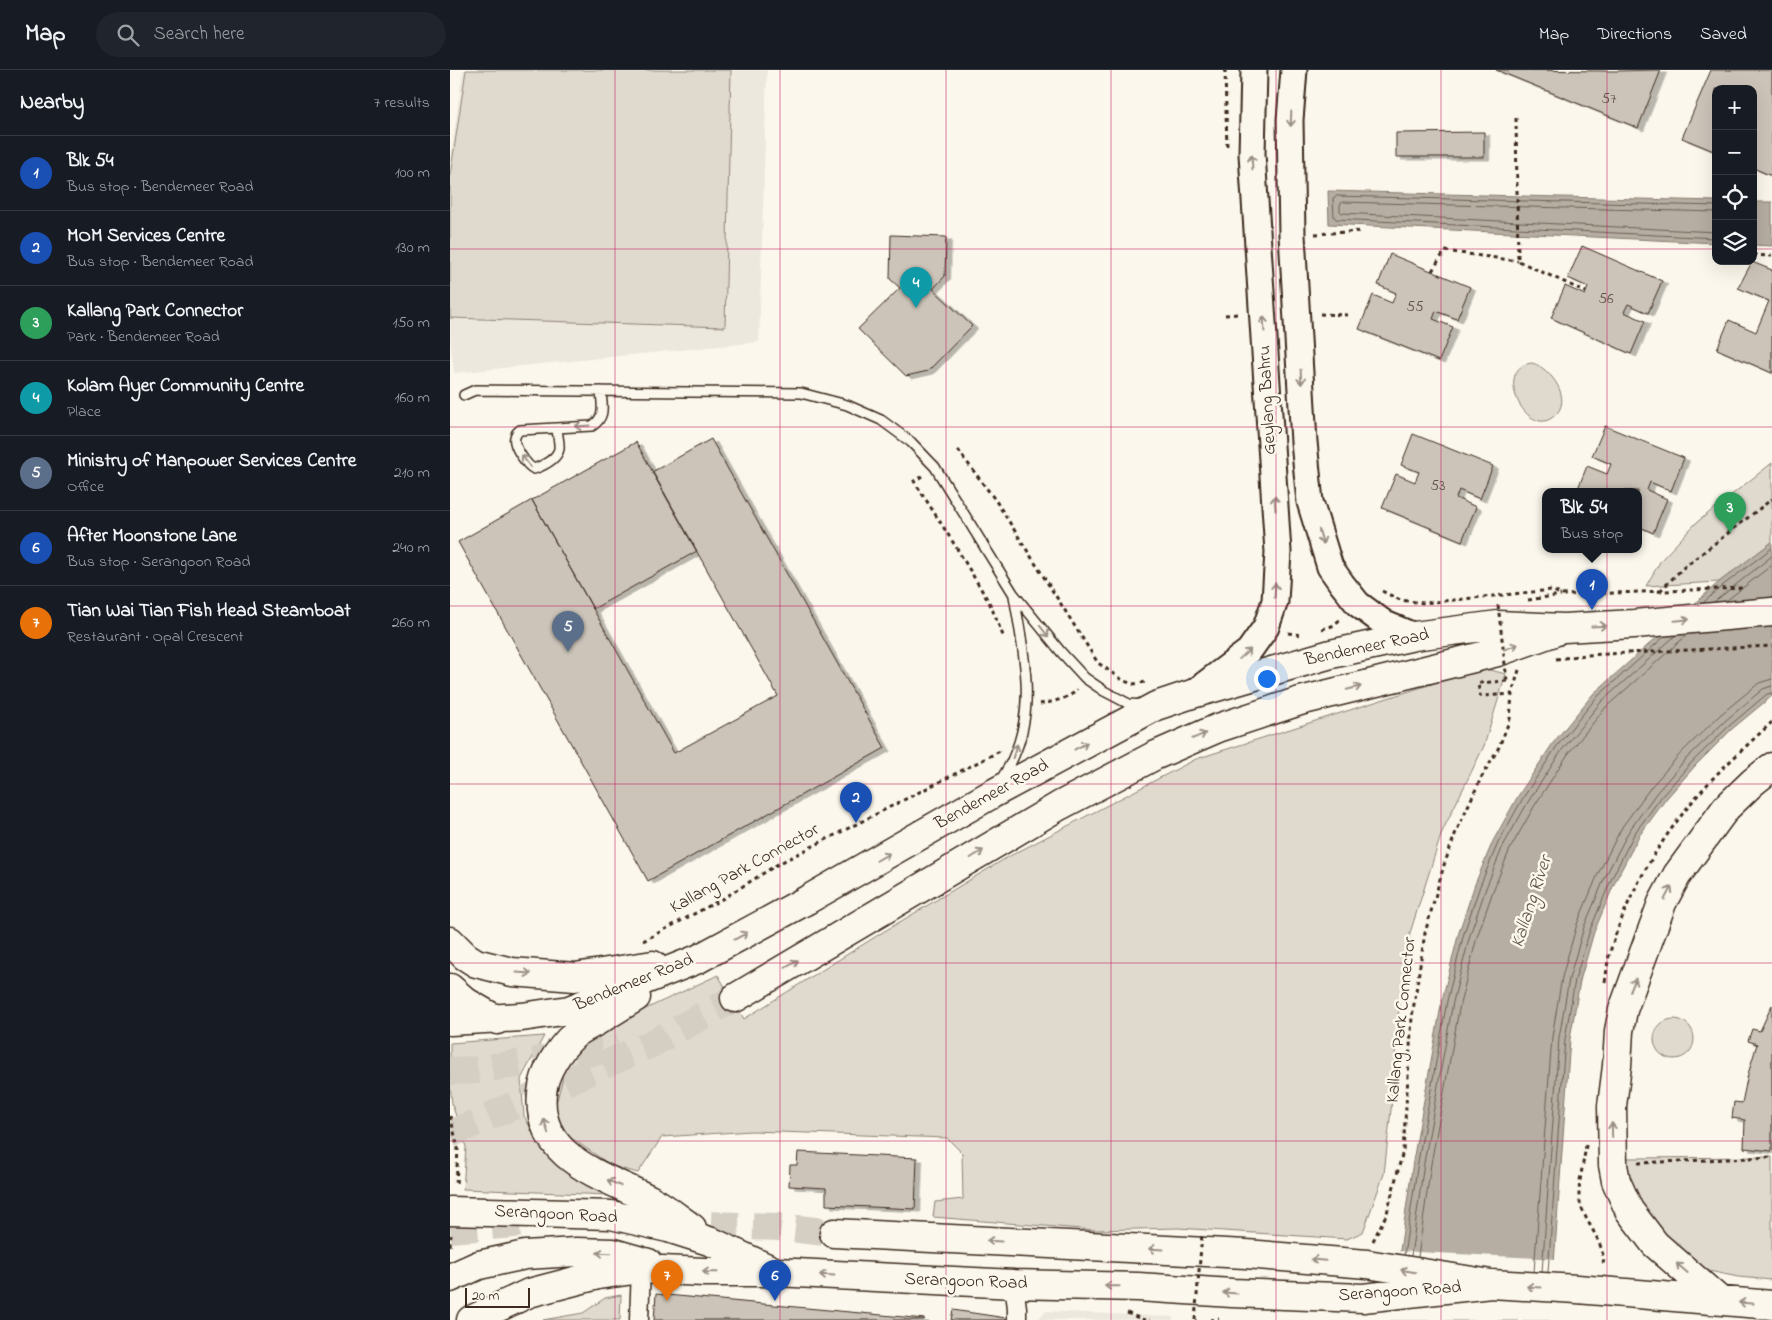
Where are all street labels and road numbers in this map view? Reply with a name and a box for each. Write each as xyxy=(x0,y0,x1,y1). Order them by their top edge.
street label: Geylang Bahru xyxy=(1252,344,1285,456)
street label: Bendemeer Road xyxy=(1301,622,1432,674)
street label: Bendemeer Road xyxy=(929,753,1054,838)
street label: Kallang Park Connector xyxy=(666,817,825,922)
street label: Kallang Park Connector xyxy=(1380,935,1425,1104)
street label: Bendemeer Road xyxy=(570,947,698,1019)
street label: Serangoon Road xyxy=(494,1199,618,1232)
street label: Serangoon Road xyxy=(904,1267,1028,1298)
street label: Serangoon Road xyxy=(1338,1275,1462,1310)

